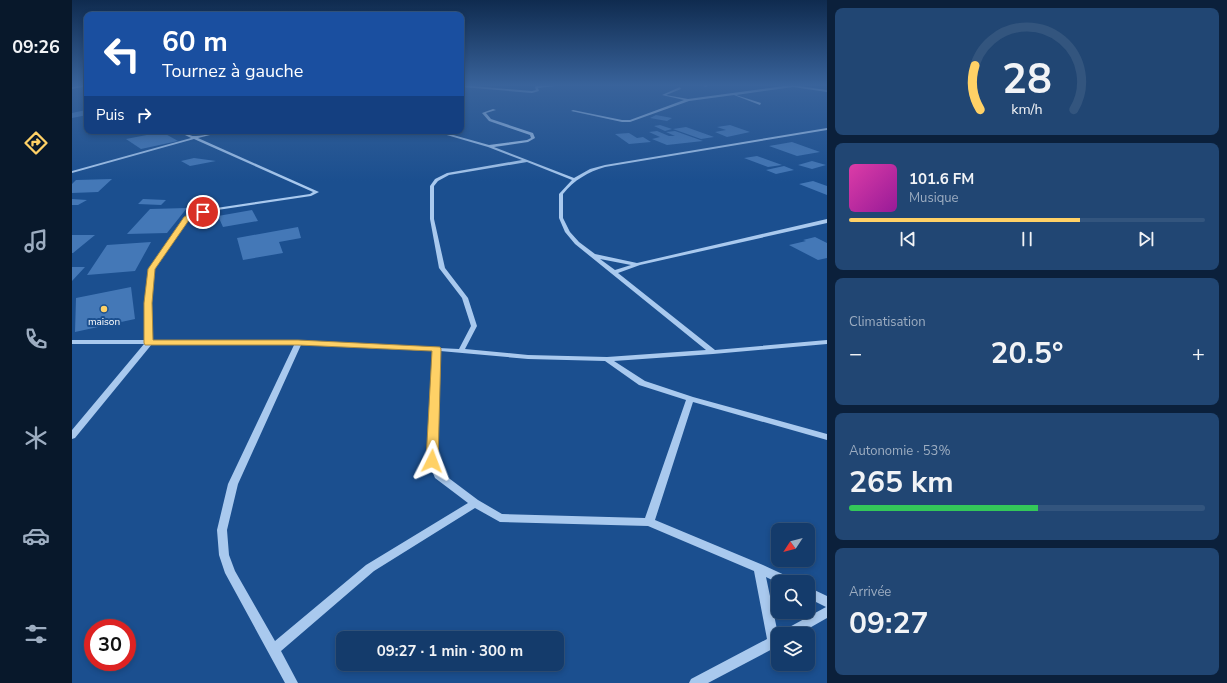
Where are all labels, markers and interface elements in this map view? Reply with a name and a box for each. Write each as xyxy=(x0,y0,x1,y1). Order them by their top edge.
text: 60 m xyxy=(162,23,228,61)
icon: left xyxy=(96,28,148,80)
text: 09:26 xyxy=(12,35,60,59)
text: 28 xyxy=(1002,50,1052,107)
text: Tournez à gauche xyxy=(162,59,303,83)
text: km/h xyxy=(1011,99,1043,118)
icon: right xyxy=(133,104,155,126)
text: Puis xyxy=(96,105,125,125)
icon: directions xyxy=(22,129,50,157)
text: 101.6 FM xyxy=(909,169,974,189)
text: Musique xyxy=(909,189,958,207)
pin xyxy=(186,195,220,229)
icon: arrive xyxy=(192,201,214,223)
icon: music xyxy=(22,227,50,255)
icon: previous xyxy=(897,228,919,250)
icon: pause xyxy=(1016,228,1038,250)
icon: next xyxy=(1135,228,1157,250)
marker: maison xyxy=(99,304,109,314)
text: Climatisation xyxy=(849,313,926,331)
place label: maison xyxy=(88,315,120,329)
icon: phone xyxy=(22,325,50,353)
text: 20.5° xyxy=(991,333,1063,374)
text: − xyxy=(849,339,862,369)
text: + xyxy=(1192,339,1205,369)
icon: climate xyxy=(22,424,50,452)
position arrow xyxy=(411,440,453,482)
text: Autonomie · 53% xyxy=(849,442,951,460)
text: 265 km xyxy=(849,462,954,503)
icon: car xyxy=(22,522,50,550)
north arrow xyxy=(771,523,815,567)
map controls xyxy=(771,523,815,671)
button: search xyxy=(771,575,815,619)
text: Arrivée xyxy=(849,583,891,601)
text: 09:27 xyxy=(849,603,928,644)
speed limit sign: 30 xyxy=(84,619,136,671)
icon: filters xyxy=(22,620,50,648)
button: layers xyxy=(771,627,815,671)
text: 09:27 · 1 min · 300 m xyxy=(377,641,523,661)

